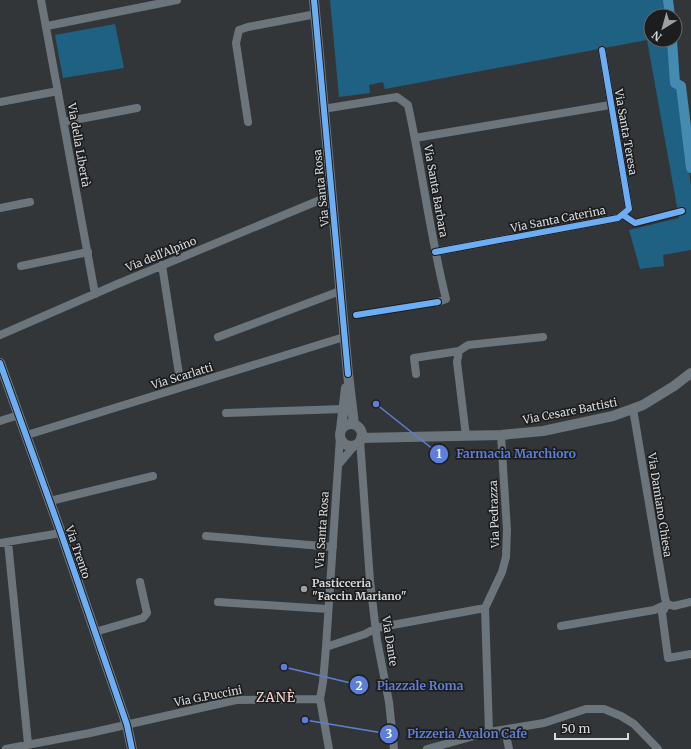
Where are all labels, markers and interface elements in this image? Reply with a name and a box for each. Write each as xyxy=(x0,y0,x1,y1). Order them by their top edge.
north arrow xyxy=(643,8,683,48)
text: N xyxy=(649,28,665,44)
street label: Via Santa Teresa xyxy=(611,87,640,176)
street label: Via della Libertà xyxy=(65,101,93,188)
street label: Via Santa Barbara xyxy=(421,143,451,238)
street label: Via Santa Rosa xyxy=(310,149,332,228)
street label: Via Santa Caterina xyxy=(508,203,607,235)
street label: Via dell'Alpino xyxy=(123,233,199,275)
street label: Via Scarlatti xyxy=(149,360,215,392)
street label: Via Cesare Battisti xyxy=(521,395,619,427)
callout: Farmacia Marchioro xyxy=(429,442,584,466)
text: 1 xyxy=(436,446,442,461)
text: Farmacia Marchioro xyxy=(456,446,576,461)
street label: Via Damiano Chiesa xyxy=(645,451,675,558)
street label: Via Pedrazza xyxy=(486,480,502,549)
street label: Via Santa Rosa xyxy=(312,491,332,570)
street label: Via Trento xyxy=(62,523,94,581)
place label: Pasticceria "Faccin Mariano" xyxy=(312,576,407,603)
marker: Pasticceria "Faccin Mariano" xyxy=(299,584,309,594)
street label: Via Dante xyxy=(379,614,401,667)
callout: Piazzale Roma xyxy=(349,673,471,697)
text: 2 xyxy=(355,678,363,693)
text: Piazzale Roma xyxy=(377,678,464,693)
street label: Via G.Puccini xyxy=(172,682,244,710)
district label: ZANÈ xyxy=(256,688,296,706)
scale bar xyxy=(555,715,628,741)
text: 50 m xyxy=(561,721,590,736)
callout: Pizzeria Avalon Cafe xyxy=(379,722,535,746)
text: 3 xyxy=(386,726,393,741)
text: Pizzeria Avalon Cafe xyxy=(407,726,528,741)

